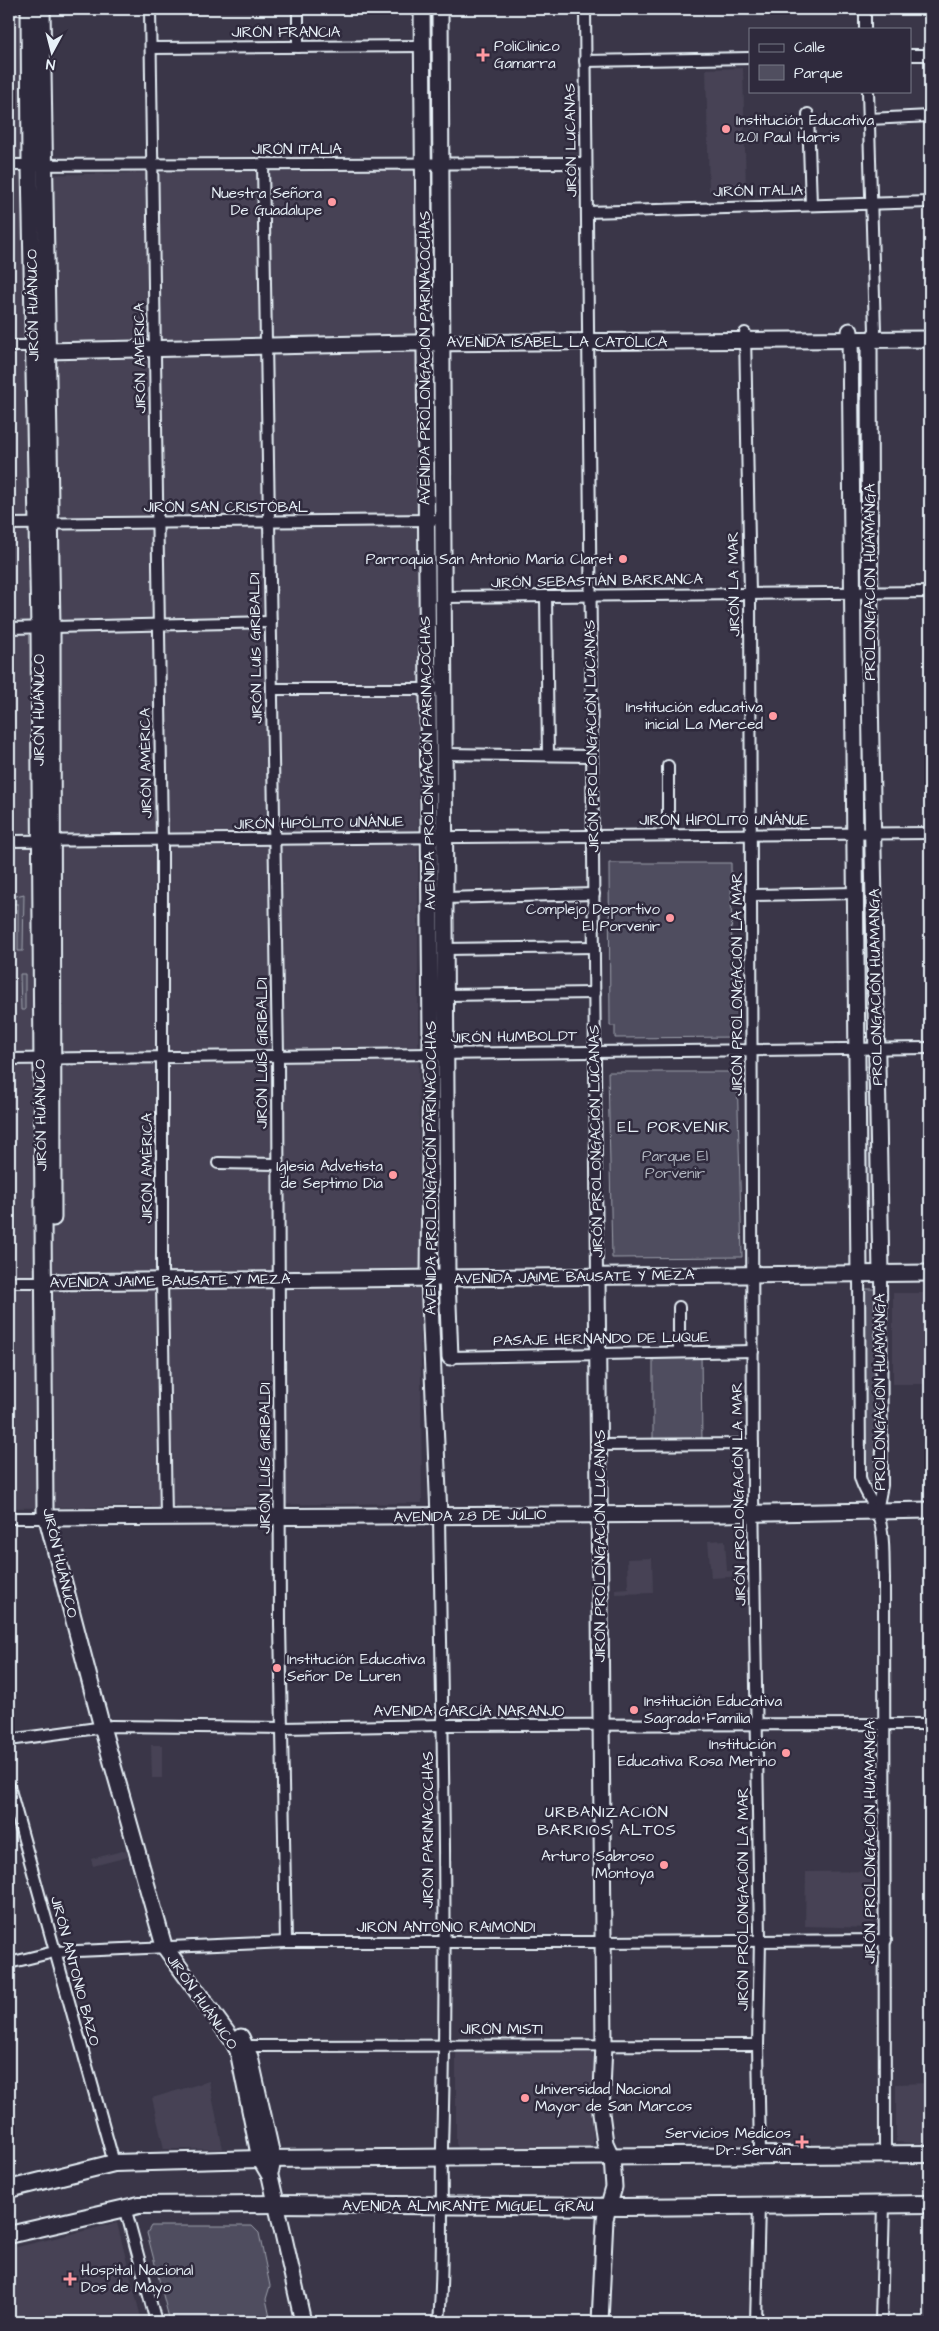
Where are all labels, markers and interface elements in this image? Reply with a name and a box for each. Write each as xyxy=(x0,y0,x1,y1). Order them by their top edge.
street label: JIRÓN FRANCIA xyxy=(232,22,341,43)
north arrow xyxy=(28,28,78,78)
legend xyxy=(749,28,912,92)
place label: PoliClinico Gamarra xyxy=(494,36,560,74)
text: Calle xyxy=(794,37,825,58)
marker: PoliClinico Gamarra xyxy=(476,48,490,62)
text: N xyxy=(45,53,56,74)
text: Parque xyxy=(794,63,843,84)
street label: JIRÓN LUCANAS xyxy=(560,82,582,197)
place label: Institución Educativa 1201 Paul Harris xyxy=(736,110,874,148)
marker: Institución Educativa 1201 Paul Harris xyxy=(720,123,732,135)
street label: JIRÓN ITALIA xyxy=(252,139,342,160)
street label: JIRÓN ITALIA xyxy=(713,180,803,202)
place label: Nuestra Señora De Guadalupe xyxy=(212,183,322,221)
marker: Nuestra Señora De Guadalupe xyxy=(326,196,338,208)
street label: AVENIDA PROLONGACIÓN PARINACOCHAS xyxy=(415,211,436,505)
street label: JIRÓN HUÁNUCO xyxy=(22,249,44,361)
street label: JIRÓN AMÈRICA xyxy=(129,302,151,413)
street label: AVENIDA ISABEL LA CATÓLICA xyxy=(447,332,668,353)
street label: PROLONGACIÓN HUAMANGA xyxy=(860,483,881,681)
street label: JIRÓN SAN CRISTÓBAL xyxy=(144,497,309,518)
street label: JIRÓN LA MAR xyxy=(723,531,745,637)
place label: Parroquia San Antonio María Claret xyxy=(366,549,613,570)
marker: Parroquia San Antonio María Claret xyxy=(617,553,629,565)
street label: JIRÓN SEBASTIÁN BARRANCA xyxy=(491,569,704,593)
street label: JIRÓN LUÍS GIRIBALDI xyxy=(244,572,268,724)
street label: AVENIDA PROLONGACIÓN PARINACOCHAS xyxy=(415,615,441,910)
street label: JIRÓN PROLONGACIÓN LUCANAS xyxy=(579,619,605,852)
street label: JIRÓN HUÁNUCO xyxy=(29,654,50,766)
place label: Institución educativa inicial La Merced xyxy=(626,697,763,735)
street label: JIRÓN AMÈRICA xyxy=(135,707,157,818)
marker: Institución educativa inicial La Merced xyxy=(767,710,779,722)
street label: JIRÓN HIPÓLITO UNÁNUE xyxy=(639,810,809,831)
street label: JIRÓN HIPÓLITO UNÁNUE xyxy=(234,811,404,835)
street label: JIRÓN PROLONGACIÓN LA MAR xyxy=(727,872,748,1096)
street label: PROLONGACIÓN HUAMANGA xyxy=(864,888,888,1086)
place label: Complejo Deportivo El Porvenir xyxy=(526,899,661,937)
marker: Complejo Deportivo El Porvenir xyxy=(664,912,676,924)
street label: JIRÓN LUÍS GIRIBALDI xyxy=(252,977,273,1129)
street label: AVENIDA PROLONGACIÓN PARINACOCHAS xyxy=(421,1021,442,1315)
street label: JIRÓN PROLONGACIÓN LUCANAS xyxy=(583,1024,609,1257)
street label: JIRÓN HUMBOLDT xyxy=(451,1025,578,1049)
street label: JIRÓN HUÁNUCO xyxy=(30,1059,52,1171)
street label: JIRÓN AMÈRICA xyxy=(137,1112,158,1223)
district label: EL PORVENIR xyxy=(617,1116,731,1138)
park label: Parque El Porvenir xyxy=(642,1146,708,1184)
place label: Iglesia Advetista de Septimo Dia xyxy=(276,1156,383,1194)
marker: Iglesia Advetista de Septimo Dia xyxy=(387,1169,399,1181)
street label: AVENIDA JAIME BAUSATE Y MEZA xyxy=(453,1264,695,1290)
street label: AVENIDA JAIME BAUSATE Y MEZA xyxy=(49,1268,291,1294)
street label: PROLONGACIÓN HUAMANGA xyxy=(870,1293,891,1491)
street label: PASAJE HERNANDO DE LUQUE xyxy=(493,1327,709,1351)
street label: JIRÓN LUÍS GIRIBALDI xyxy=(255,1382,276,1534)
street label: JIRÓN PROLONGACIÓN LA MAR xyxy=(727,1382,751,1606)
street label: JIRÓN PROLONGACIÓN LUCANAS xyxy=(590,1429,611,1662)
street label: AVENIDA 28 DE JULIO xyxy=(393,1504,547,1528)
street label: JIRÓN HUÁNUCO xyxy=(37,1506,83,1620)
place label: Institución Educativa Señor De Luren xyxy=(287,1649,425,1687)
marker: Institución Educativa Señor De Luren xyxy=(271,1662,283,1674)
place label: Institución Educativa Sagrada Familia xyxy=(644,1691,782,1730)
street label: AVENIDA GARCÍA NARANJO xyxy=(374,1701,564,1722)
marker: Institución Educativa Sagrada Familia xyxy=(628,1704,640,1716)
street label: JIRÓN PROLONGACIÓN HUAMANGA xyxy=(860,1720,881,1964)
place label: Institución Educativa Rosa Merino xyxy=(618,1734,777,1772)
marker: Institución Educativa Rosa Merino xyxy=(780,1747,792,1759)
street label: JIRÓN PARINACOCHAS xyxy=(418,1751,439,1909)
street label: JIRÓN PROLONGACIÓN LA MAR xyxy=(733,1787,754,2011)
district label: URBANIZACIÓN BARRIOS ALTOS xyxy=(537,1801,677,1841)
place label: Arturo Sabroso Montoya xyxy=(541,1846,655,1885)
marker: Arturo Sabroso Montoya xyxy=(658,1859,670,1871)
street label: JIRÓN ANTONIO BAZO xyxy=(45,1894,105,2048)
street label: JIRÓN ANTONIO RAIMONDI xyxy=(357,1917,535,1938)
street label: JIRÓN HUÁNUCO xyxy=(161,1950,243,2054)
street label: JIRÓN MISTI xyxy=(461,2019,543,2040)
place label: Universidad Nacional Mayor de San Marcos xyxy=(535,2079,693,2118)
marker: Universidad Nacional Mayor de San Marcos xyxy=(519,2092,531,2104)
place label: Servicios Medicos Dr. Serván xyxy=(665,2123,791,2161)
marker: Servicios Medicos Dr. Serván xyxy=(795,2135,809,2149)
street label: AVENIDA ALMIRANTE MIGUEL GRAU xyxy=(342,2196,594,2217)
place label: Hospital Nacional Dos de Mayo xyxy=(81,2260,193,2299)
marker: Hospital Nacional Dos de Mayo xyxy=(63,2272,77,2286)

